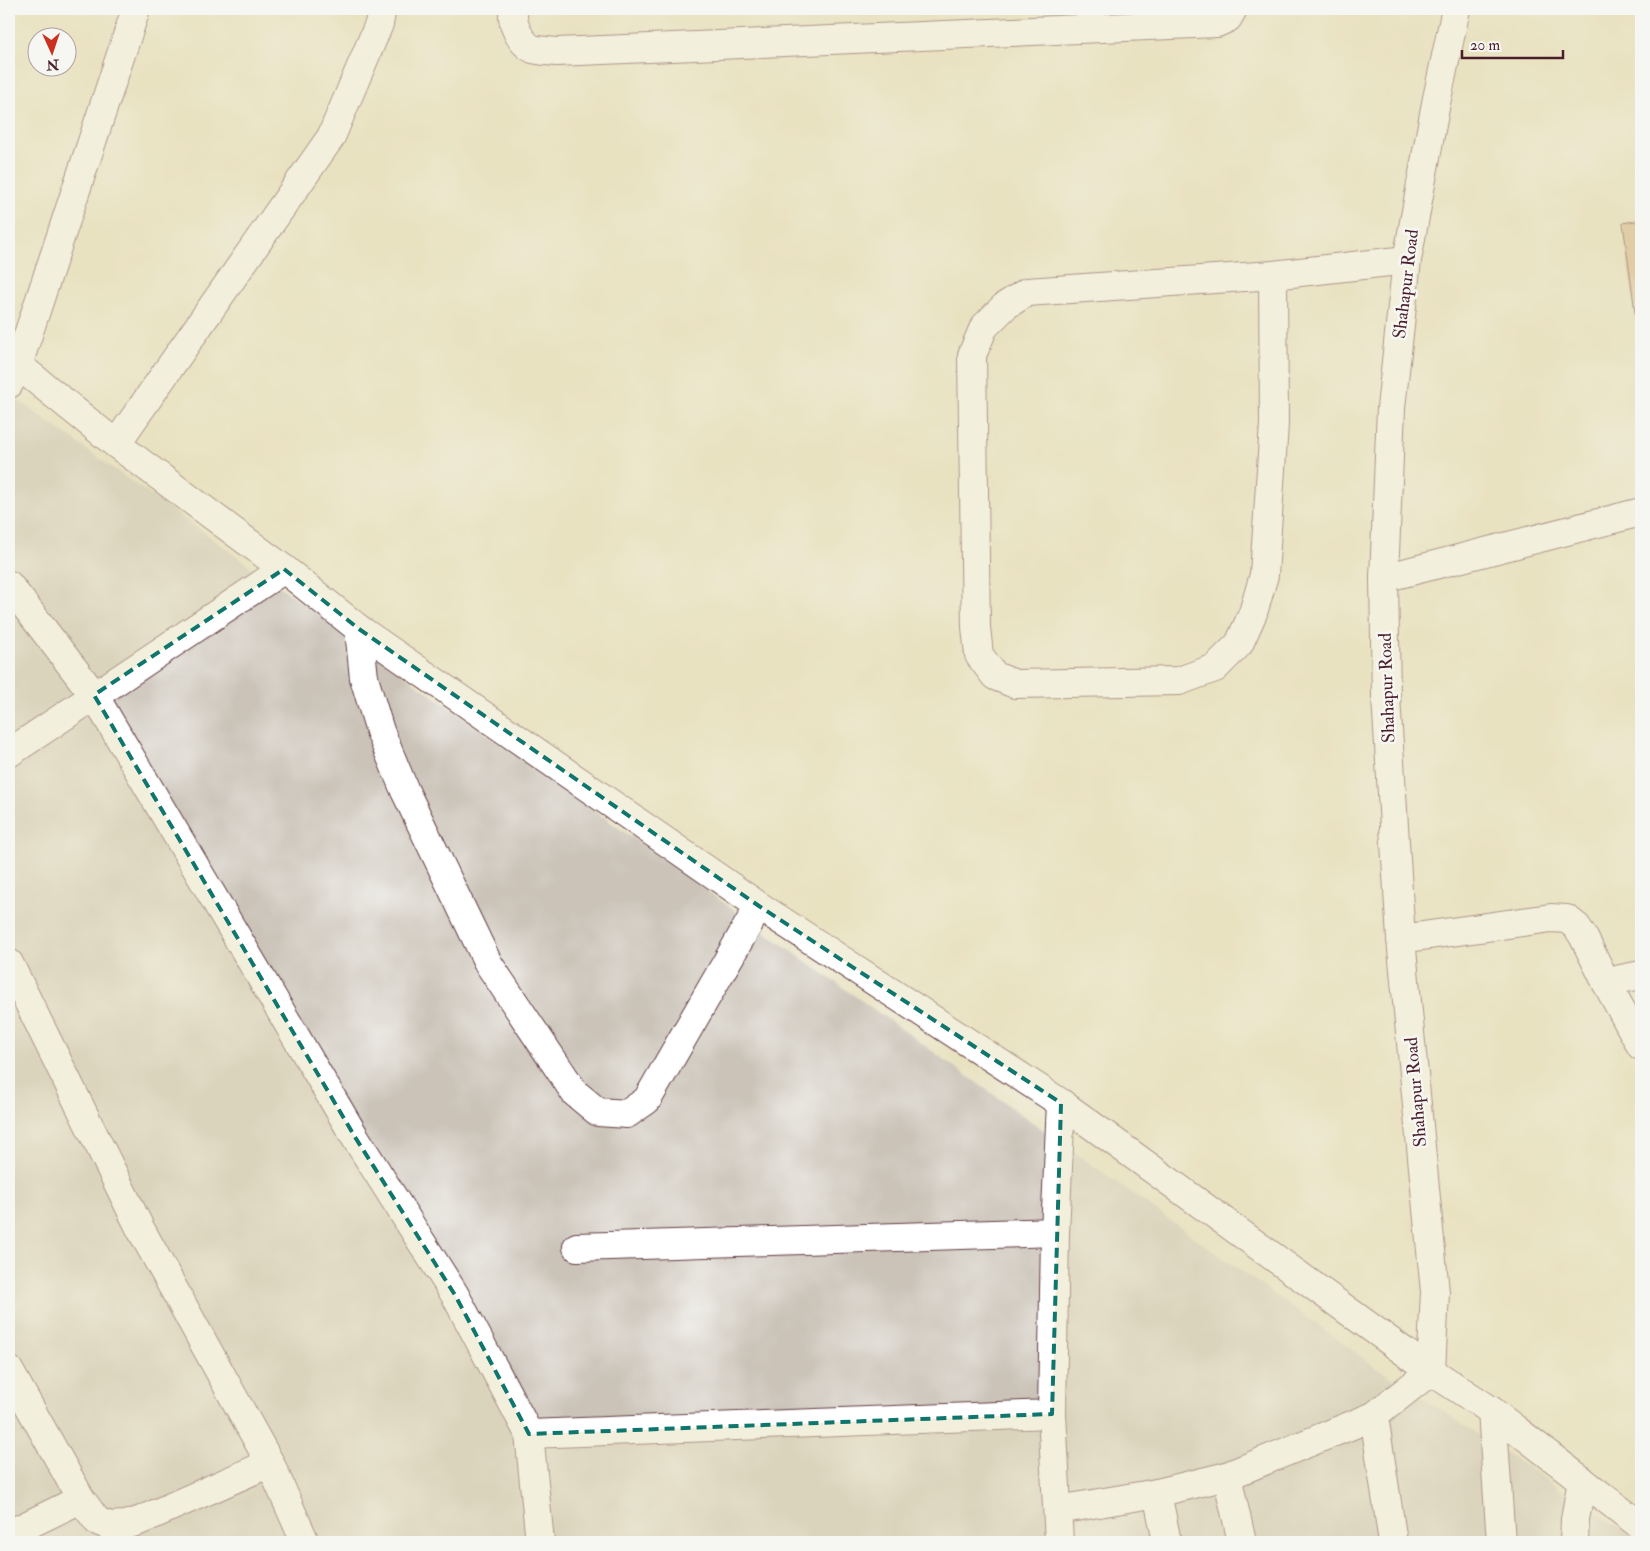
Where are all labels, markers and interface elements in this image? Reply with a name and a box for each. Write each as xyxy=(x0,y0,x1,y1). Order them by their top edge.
north arrow xyxy=(28,28,78,78)
scale bar xyxy=(1462,28,1564,60)
text: 20 m xyxy=(1470,36,1500,55)
text: N xyxy=(45,56,60,73)
street label: Shahapur Road xyxy=(1388,228,1424,340)
street label: Shahapur Road xyxy=(1374,632,1400,743)
street label: Shahapur Road xyxy=(1400,1036,1432,1148)

